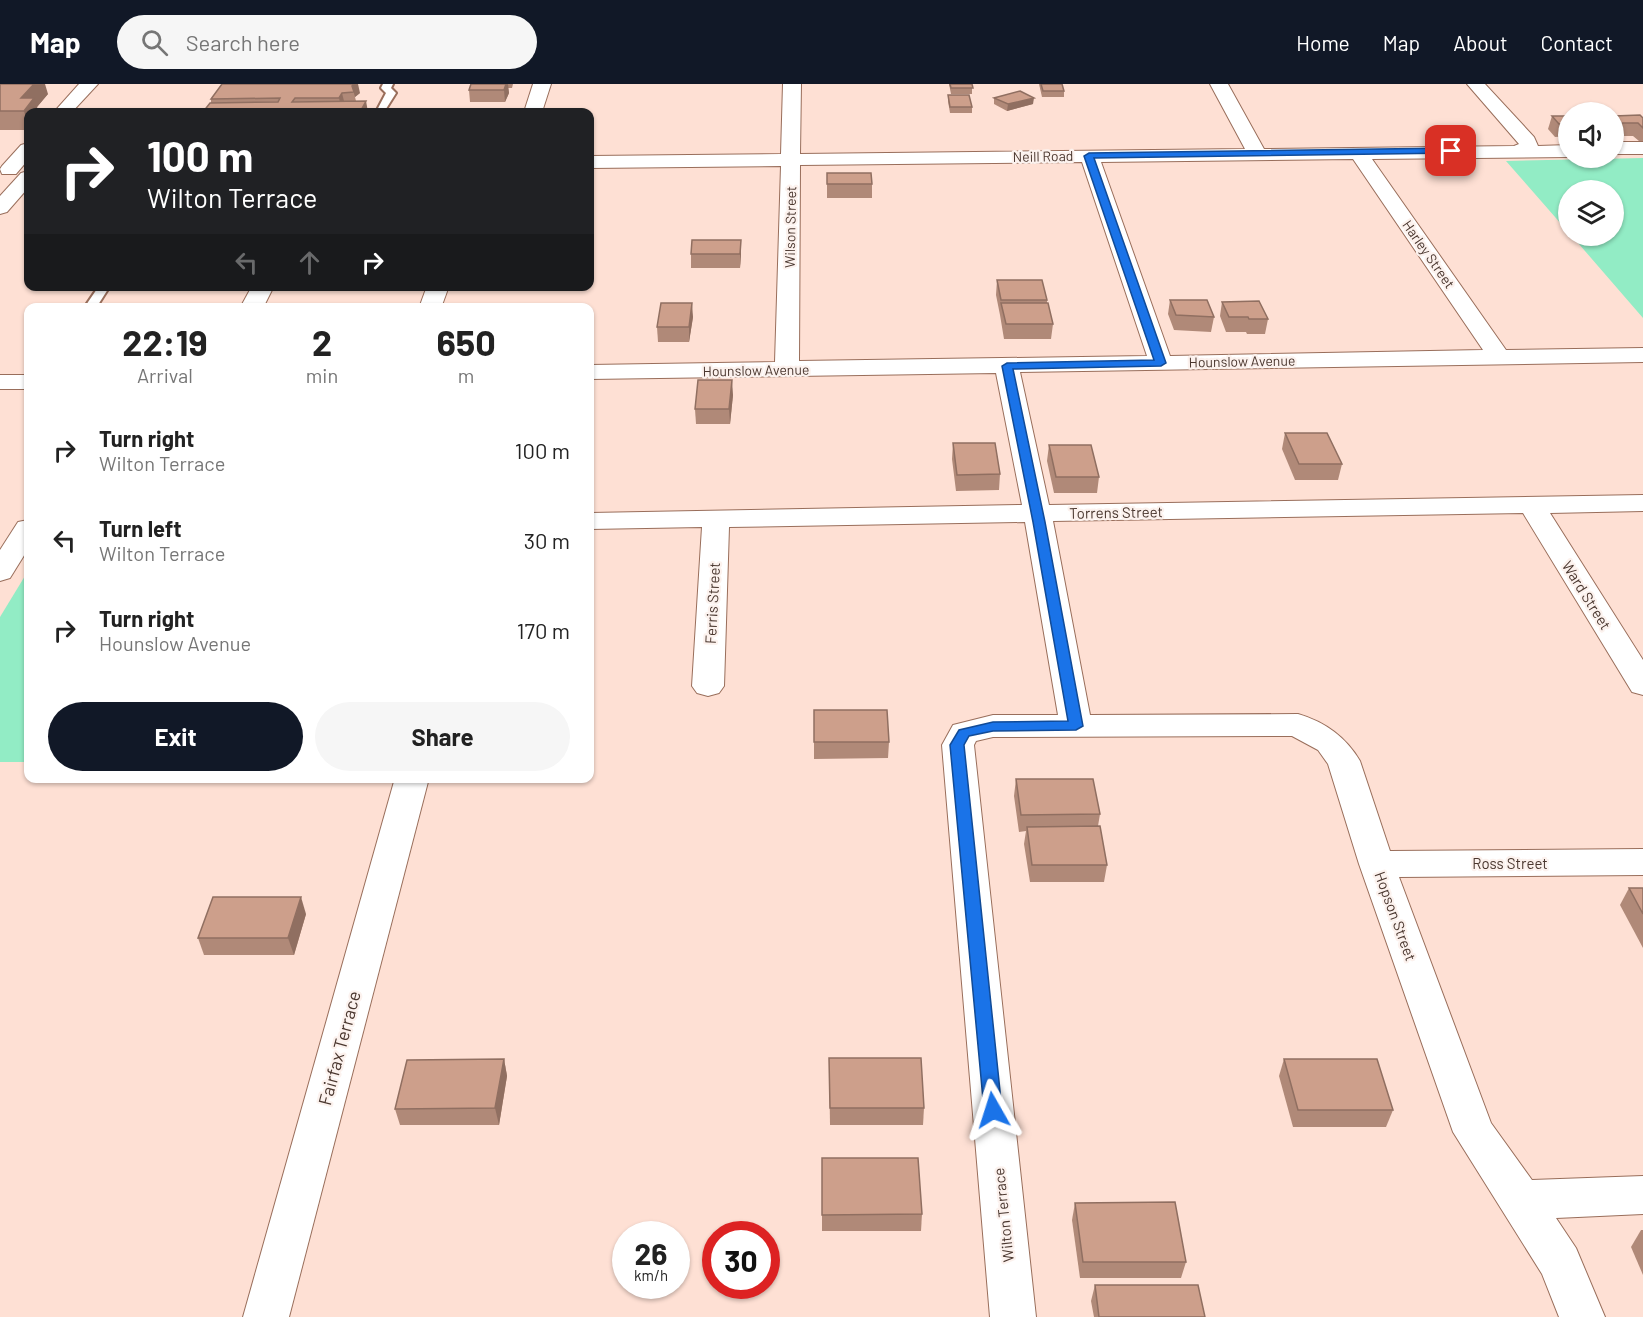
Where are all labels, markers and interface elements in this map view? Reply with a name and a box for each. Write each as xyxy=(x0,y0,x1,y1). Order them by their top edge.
search box xyxy=(117,15,537,69)
text: Map xyxy=(30,25,81,59)
icon: search xyxy=(138,26,171,59)
text: Search here xyxy=(186,29,300,55)
text: Home xyxy=(1296,30,1350,55)
text: Map xyxy=(1383,30,1420,55)
text: About xyxy=(1453,30,1508,55)
text: Contact xyxy=(1541,30,1613,55)
map controls xyxy=(1558,102,1624,246)
button: sound xyxy=(1558,102,1624,168)
pin xyxy=(1425,125,1476,176)
text: 100 m xyxy=(147,130,253,180)
icon: right xyxy=(48,132,126,210)
icon: arrive xyxy=(1434,134,1467,167)
street label: Neill Road xyxy=(1013,147,1073,165)
button: layers xyxy=(1558,180,1624,246)
text: Wilton Terrace xyxy=(147,181,318,213)
street label: Wilson Street xyxy=(781,186,799,268)
street label: Harley Street xyxy=(1399,217,1459,291)
icon: left xyxy=(230,246,263,279)
icon: ahead xyxy=(293,246,326,279)
icon: right xyxy=(356,246,389,279)
text: 22:19 xyxy=(122,320,208,363)
text: 2 xyxy=(312,320,332,363)
text: 650 xyxy=(436,320,496,363)
street label: Hounslow Avenue xyxy=(1189,352,1295,370)
street label: Hounslow Avenue xyxy=(703,361,809,379)
text: Arrival xyxy=(137,363,193,387)
text: min xyxy=(306,363,338,387)
text: m xyxy=(458,363,474,387)
text: Turn right xyxy=(99,425,194,451)
icon: right xyxy=(48,434,81,467)
text: 100 m xyxy=(515,437,570,463)
text: Wilton Terrace xyxy=(99,451,225,475)
street label: Torrens Street xyxy=(1069,502,1163,522)
text: Turn left xyxy=(99,515,182,541)
icon: left xyxy=(48,524,81,557)
text: 30 m xyxy=(524,527,570,553)
text: Wilton Terrace xyxy=(99,541,225,565)
street label: Ward Street xyxy=(1559,557,1615,633)
street label: Ferris Street xyxy=(701,562,723,644)
text: Turn right xyxy=(99,605,194,631)
icon: right xyxy=(48,614,81,647)
text: 170 m xyxy=(517,617,570,643)
text: Hounslow Avenue xyxy=(99,631,251,655)
button: Exit xyxy=(48,702,303,771)
button: Share xyxy=(315,702,570,771)
street label: Ross Street xyxy=(1472,854,1548,872)
street label: Hopson Street xyxy=(1372,869,1420,963)
street label: Fairfax Terrace xyxy=(313,988,365,1108)
position arrow xyxy=(961,1078,1025,1142)
street label: Wilton Terrace xyxy=(989,1167,1017,1263)
speed limit sign: 30 xyxy=(702,1221,780,1299)
text: 26 xyxy=(635,1235,667,1271)
text: km/h xyxy=(634,1266,668,1284)

